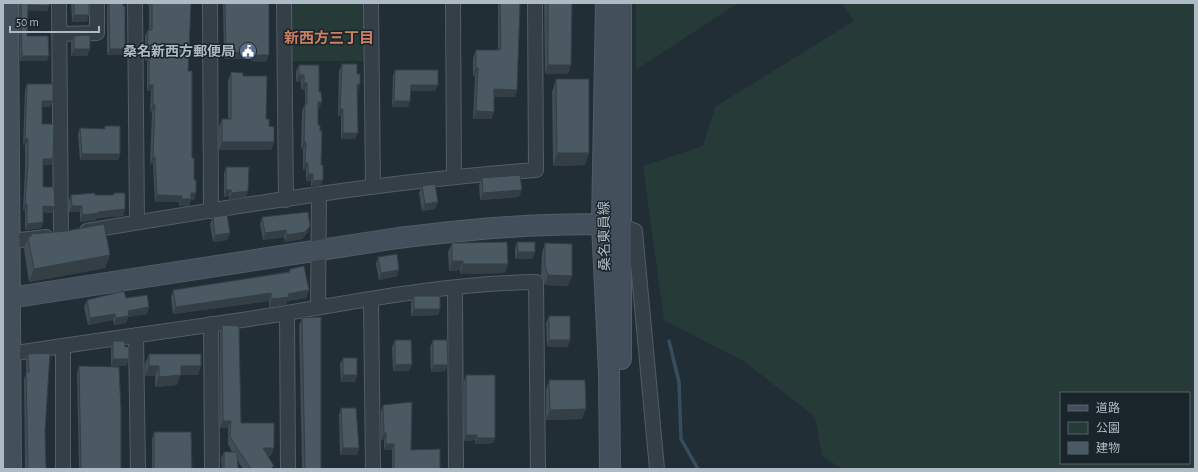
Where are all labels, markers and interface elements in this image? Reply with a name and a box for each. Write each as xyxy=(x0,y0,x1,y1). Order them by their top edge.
scale bar xyxy=(10,8,99,34)
text: 50 m xyxy=(16,16,39,28)
district label: 新西方三丁目 xyxy=(284,30,374,46)
public building icon: 桑名新西方郵便局 xyxy=(238,41,258,61)
place label: 桑名新西方郵便局 xyxy=(123,44,235,59)
street label: 桑名東員線 xyxy=(596,201,613,271)
legend xyxy=(1060,392,1190,464)
text: 道路 xyxy=(1096,401,1120,414)
text: 公園 xyxy=(1096,422,1120,434)
text: 建物 xyxy=(1096,441,1120,454)

